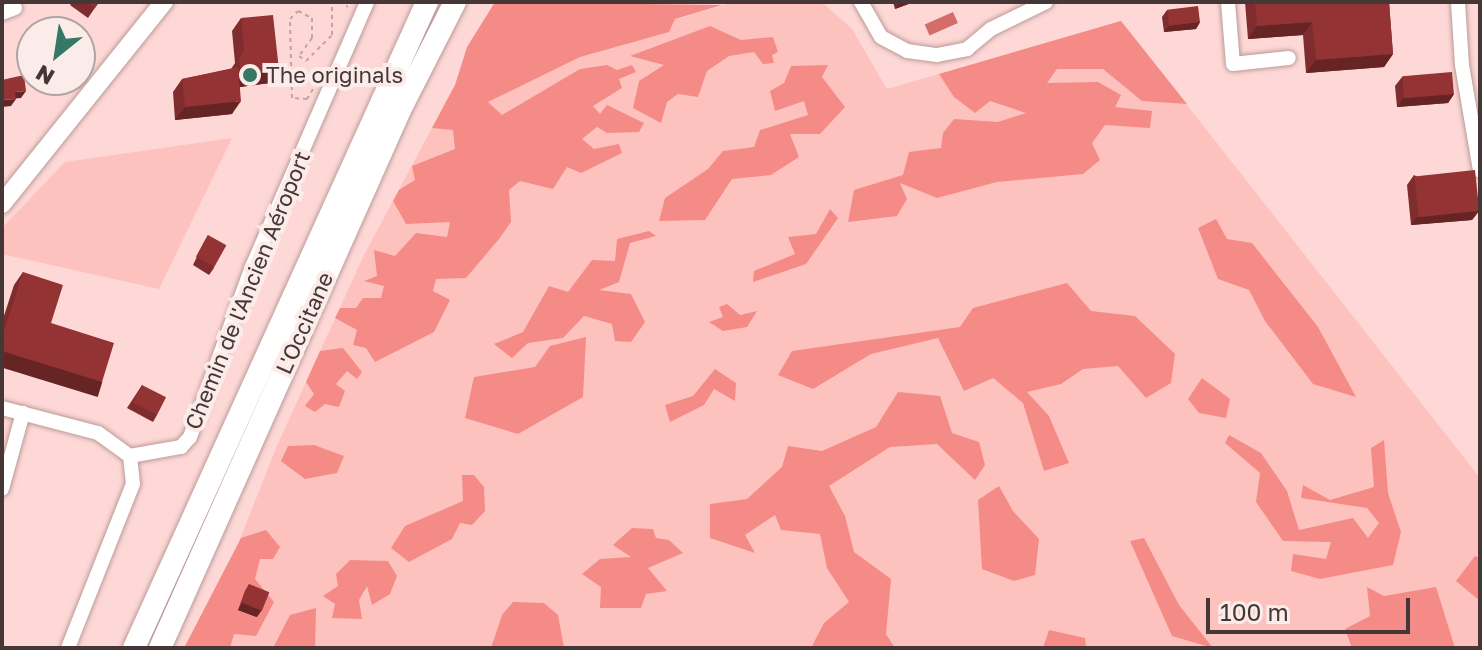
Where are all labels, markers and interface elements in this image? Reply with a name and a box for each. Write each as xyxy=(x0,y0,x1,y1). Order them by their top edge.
north arrow xyxy=(16,16,96,96)
text: N xyxy=(31,60,59,91)
place label: The originals xyxy=(266,62,403,88)
marker: The originals xyxy=(241,66,259,84)
street label: Chemin de l'Ancien Aéroport xyxy=(179,147,315,433)
street label: L'Occitane xyxy=(270,268,338,378)
scale bar xyxy=(1210,582,1414,632)
text: 100 m xyxy=(1220,597,1289,626)

